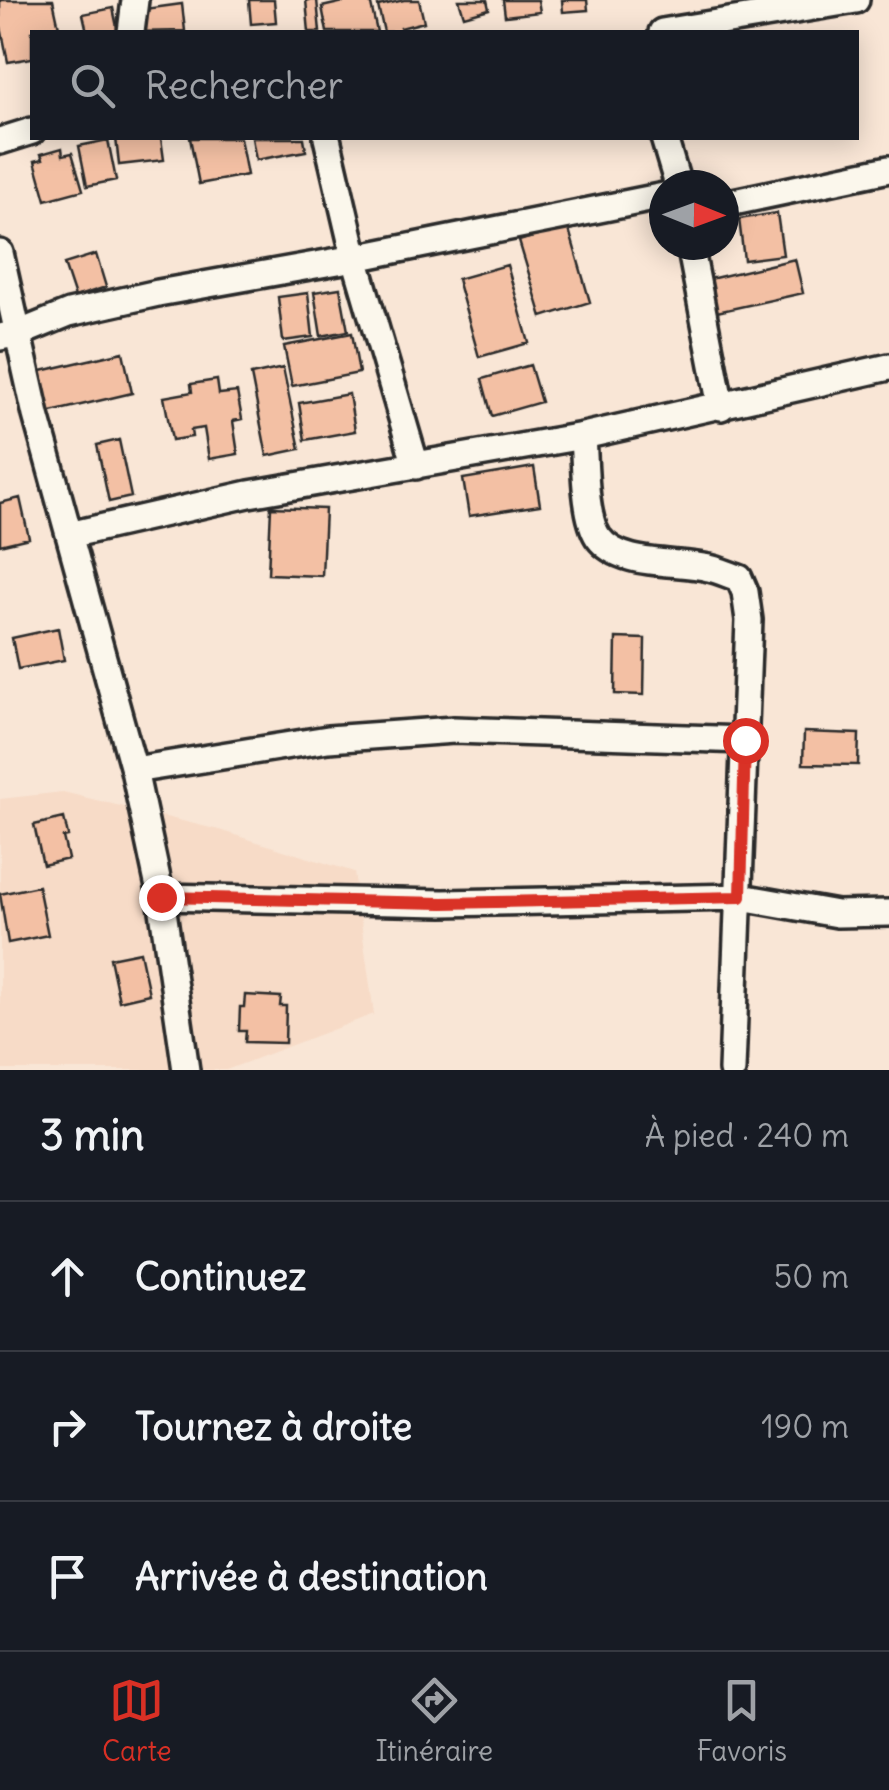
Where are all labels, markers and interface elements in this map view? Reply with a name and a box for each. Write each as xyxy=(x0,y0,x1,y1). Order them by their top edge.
search box xyxy=(30,30,859,140)
icon: search xyxy=(65,58,120,113)
text: Rechercher xyxy=(145,62,343,109)
north arrow xyxy=(649,170,739,260)
route start xyxy=(723,718,769,764)
route end xyxy=(139,875,185,921)
text: 3 min xyxy=(40,1109,144,1161)
text: À pied · 240 m xyxy=(645,1115,849,1156)
icon: ahead xyxy=(40,1249,95,1304)
text: Continuez xyxy=(135,1253,306,1300)
text: 50 m xyxy=(774,1256,849,1297)
icon: right xyxy=(40,1399,95,1454)
text: Tournez à droite xyxy=(135,1403,412,1450)
text: 190 m xyxy=(761,1406,849,1447)
icon: arrive xyxy=(40,1549,95,1604)
text: Arrivée à destination xyxy=(135,1553,488,1600)
tab: Carte xyxy=(102,1673,172,1769)
tab: Itinéraire xyxy=(375,1673,493,1769)
tab: Favoris xyxy=(697,1673,787,1769)

